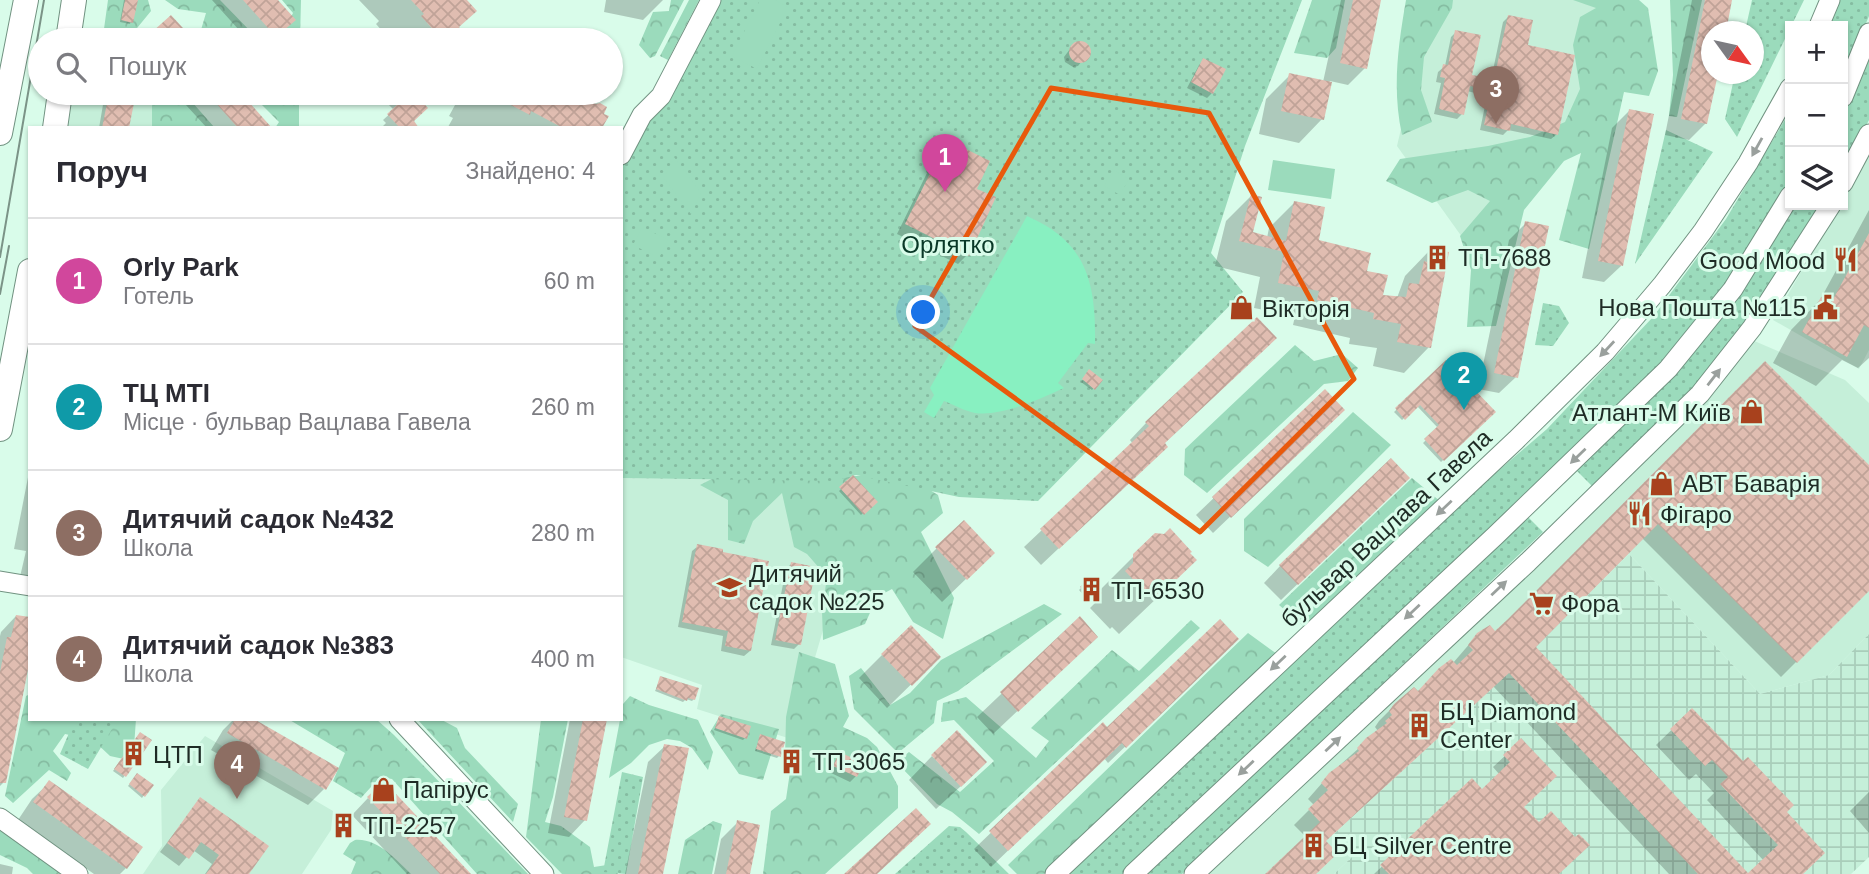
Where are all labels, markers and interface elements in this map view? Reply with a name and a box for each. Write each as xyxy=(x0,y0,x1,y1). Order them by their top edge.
north arrow xyxy=(1701,21,1764,84)
map controls xyxy=(1785,21,1848,210)
button: + xyxy=(1785,21,1848,84)
search box xyxy=(28,28,623,105)
icon: search xyxy=(52,48,90,86)
text: Пошук xyxy=(108,51,186,81)
pin: 3 xyxy=(1473,66,1519,124)
button: − xyxy=(1785,84,1848,147)
pin: 1 xyxy=(922,134,968,192)
one-way arrow xyxy=(1751,137,1763,157)
button: layers xyxy=(1785,147,1848,210)
text: Поруч xyxy=(56,155,148,188)
text: Знайдено: 4 xyxy=(465,158,595,184)
park label: Орлятко xyxy=(901,231,995,258)
building icon: ТП-7688 xyxy=(1424,243,1452,271)
place label: ТП-7688 xyxy=(1458,244,1551,271)
restaurant icon: Good Mood xyxy=(1831,246,1859,274)
place label: Good Mood xyxy=(1700,247,1825,274)
text: Orly Park xyxy=(123,252,239,282)
text: 1 xyxy=(73,268,85,294)
text: 60 m xyxy=(544,268,595,294)
text: Готель xyxy=(123,283,194,309)
public building icon: Нова Пошта №115 xyxy=(1812,293,1840,321)
shop icon: Вікторія xyxy=(1228,294,1256,322)
place label: Нова Пошта №115 xyxy=(1598,294,1806,321)
your location xyxy=(906,295,940,329)
place label: Вікторія xyxy=(1262,295,1350,322)
one-way arrow xyxy=(1599,340,1615,358)
pin: 2 xyxy=(1441,352,1487,410)
one-way arrow xyxy=(1706,369,1721,387)
text: ТЦ MTI xyxy=(123,378,210,408)
text: 2 xyxy=(73,394,85,420)
text: 260 m xyxy=(531,394,595,420)
shop icon: Атлант-М Київ xyxy=(1737,398,1765,426)
place label: Атлант-М Київ xyxy=(1572,399,1731,426)
text: Місце · бульвар Вацлава Гавела xyxy=(123,409,471,435)
street label: бульвар Вацлава Гавела xyxy=(1275,423,1497,632)
one-way arrow xyxy=(1569,447,1586,464)
shop icon: АВТ Баварія xyxy=(1648,469,1676,497)
place label: АВТ Баварія xyxy=(1682,470,1820,497)
one-way arrow xyxy=(1435,500,1453,516)
restaurant icon: Фігаро xyxy=(1626,500,1654,528)
place label: Фігаро xyxy=(1660,501,1732,528)
text: Дитячий садок №432 xyxy=(123,504,394,534)
text: 3 xyxy=(73,520,85,546)
text: 280 m xyxy=(531,520,595,546)
text: Школа xyxy=(123,535,193,561)
place label: Дитячий садок №225 xyxy=(749,560,885,615)
school or university icon: Дитячий садок №225 xyxy=(715,573,743,601)
building icon: ТП-6530 xyxy=(1077,576,1105,604)
place label: ТП-6530 xyxy=(1111,577,1204,604)
one-way arrow xyxy=(1490,580,1508,596)
supermarket icon: Фора xyxy=(1527,589,1555,617)
place label: Фора xyxy=(1561,590,1620,617)
one-way arrow xyxy=(1404,604,1421,621)
text: Дитячий садок №383 xyxy=(123,630,394,660)
text: 4 xyxy=(73,646,85,672)
text: 400 m xyxy=(531,646,595,672)
one-way arrow xyxy=(1270,655,1287,671)
text: Школа xyxy=(123,661,193,687)
place label: БЦ Diamond Center xyxy=(1440,698,1576,753)
building icon: БЦ Diamond Center xyxy=(1406,711,1434,739)
one-way arrow xyxy=(1324,736,1341,752)
building icon: ЦТП xyxy=(119,740,147,768)
place label: ЦТП xyxy=(153,741,203,768)
pin: 4 xyxy=(214,741,260,799)
building icon: ТП-3065 xyxy=(778,747,806,775)
place label: ТП-3065 xyxy=(812,748,905,775)
one-way arrow xyxy=(1238,760,1255,776)
shop icon: Папірус xyxy=(369,775,397,803)
place label: Папірус xyxy=(403,776,489,803)
building icon: ТП-2257 xyxy=(329,811,357,839)
place label: ТП-2257 xyxy=(363,812,456,839)
building icon: БЦ Silver Centre xyxy=(1299,831,1327,859)
place label: БЦ Silver Centre xyxy=(1333,832,1512,859)

